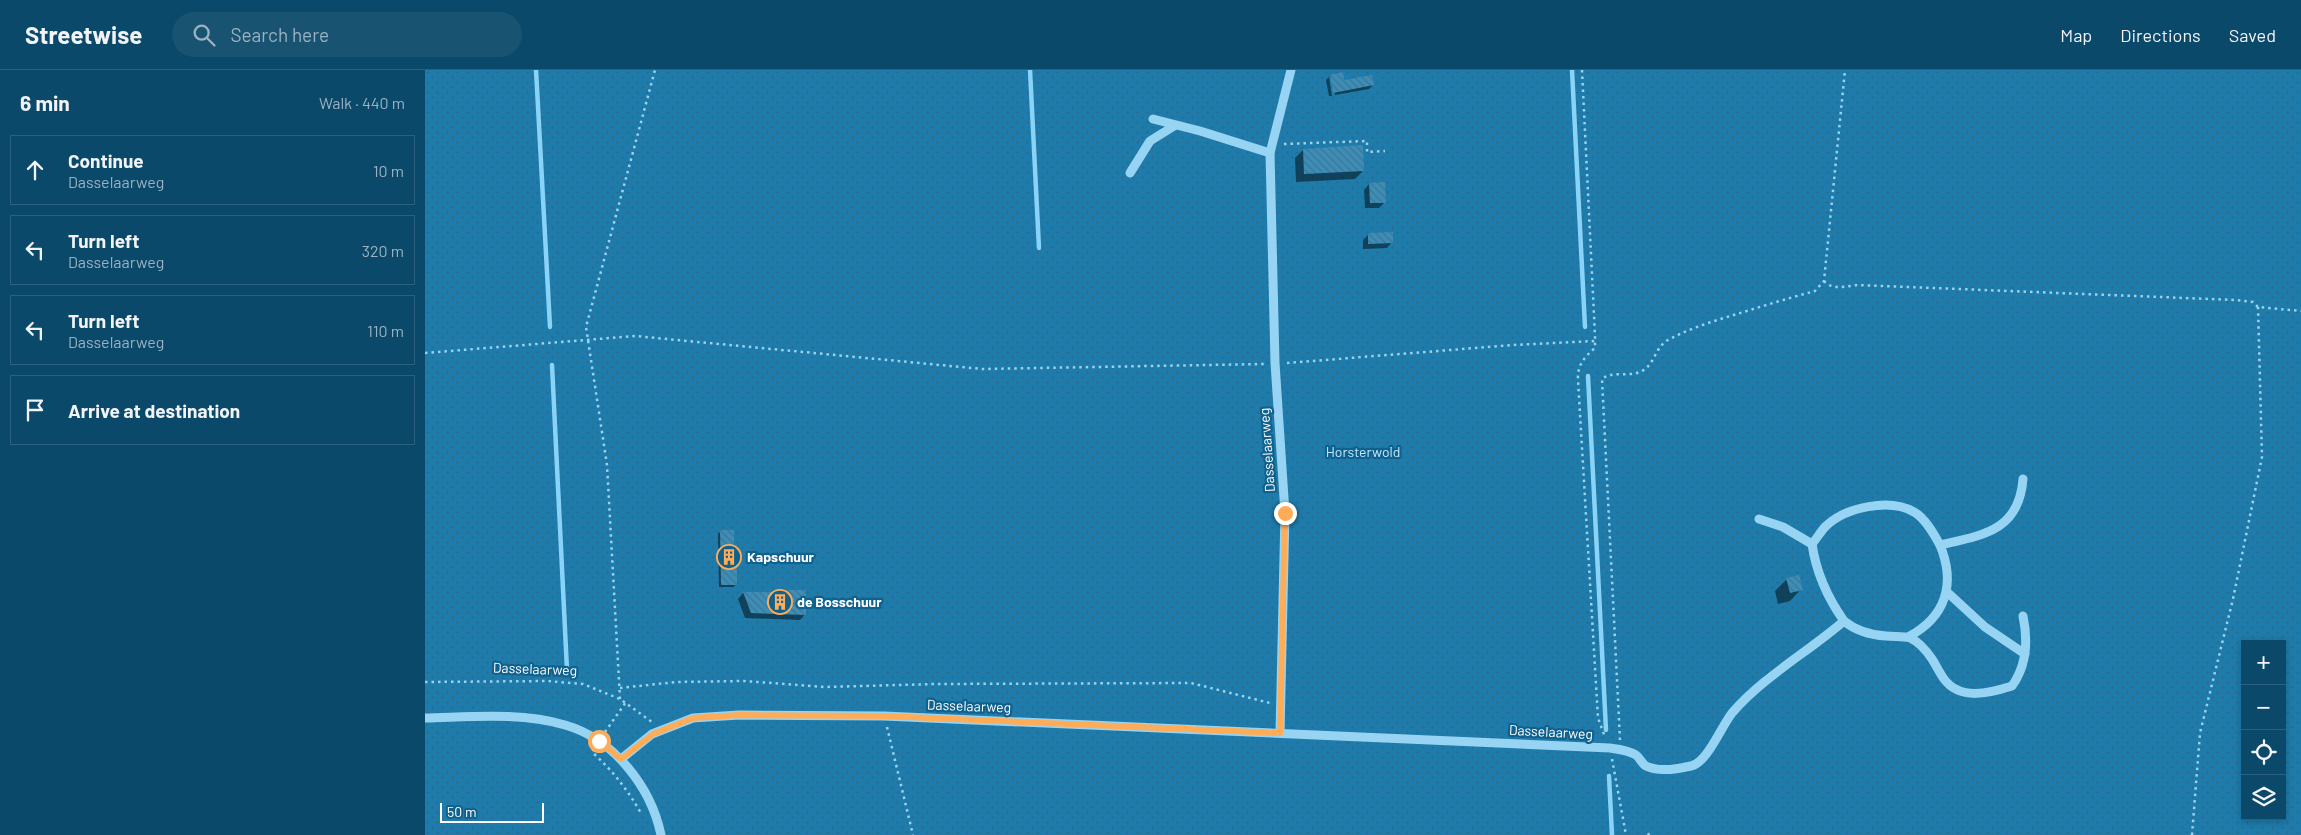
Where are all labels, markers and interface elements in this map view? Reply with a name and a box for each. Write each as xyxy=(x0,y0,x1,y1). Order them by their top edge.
search box xyxy=(172,12,522,57)
text: Streetwise xyxy=(25,20,142,49)
icon: search xyxy=(190,21,218,49)
text: Search here xyxy=(230,23,329,46)
text: Map xyxy=(2060,24,2092,46)
text: Directions xyxy=(2120,24,2201,46)
text: Saved xyxy=(2229,24,2276,46)
text: 6 min xyxy=(20,90,70,115)
text: Walk · 440 m xyxy=(319,93,405,112)
text: Continue xyxy=(68,149,144,172)
icon: ahead xyxy=(21,156,49,184)
text: 10 m xyxy=(373,161,404,180)
text: Dasselaarweg xyxy=(68,172,164,191)
text: Turn left xyxy=(68,229,139,252)
icon: left xyxy=(21,236,49,264)
text: 320 m xyxy=(362,241,404,260)
text: Dasselaarweg xyxy=(68,252,164,271)
text: Turn left xyxy=(68,309,139,332)
icon: left xyxy=(21,316,49,344)
text: 110 m xyxy=(367,321,404,340)
text: Dasselaarweg xyxy=(68,332,164,351)
icon: arrive xyxy=(21,396,49,424)
text: Arrive at destination xyxy=(68,399,240,422)
street label: Dasselaarweg xyxy=(1255,407,1278,493)
park label: Horsterwold xyxy=(1326,443,1400,460)
route end xyxy=(1274,502,1297,525)
building icon: Kapschuur xyxy=(716,544,742,570)
place label: Kapschuur xyxy=(747,548,815,565)
building icon: de Bosschuur xyxy=(767,589,793,615)
place label: de Bosschuur xyxy=(797,593,882,610)
map controls xyxy=(2241,640,2286,820)
button: + xyxy=(2241,640,2286,685)
street label: Dasselaarweg xyxy=(493,659,577,678)
button: − xyxy=(2241,685,2286,730)
street label: Dasselaarweg xyxy=(927,696,1011,715)
street label: Dasselaarweg xyxy=(1508,721,1594,742)
route start xyxy=(588,730,611,753)
button: locate xyxy=(2241,730,2286,775)
button: layers xyxy=(2241,775,2286,820)
scale bar xyxy=(440,800,544,823)
text: 50 m xyxy=(447,803,476,820)

